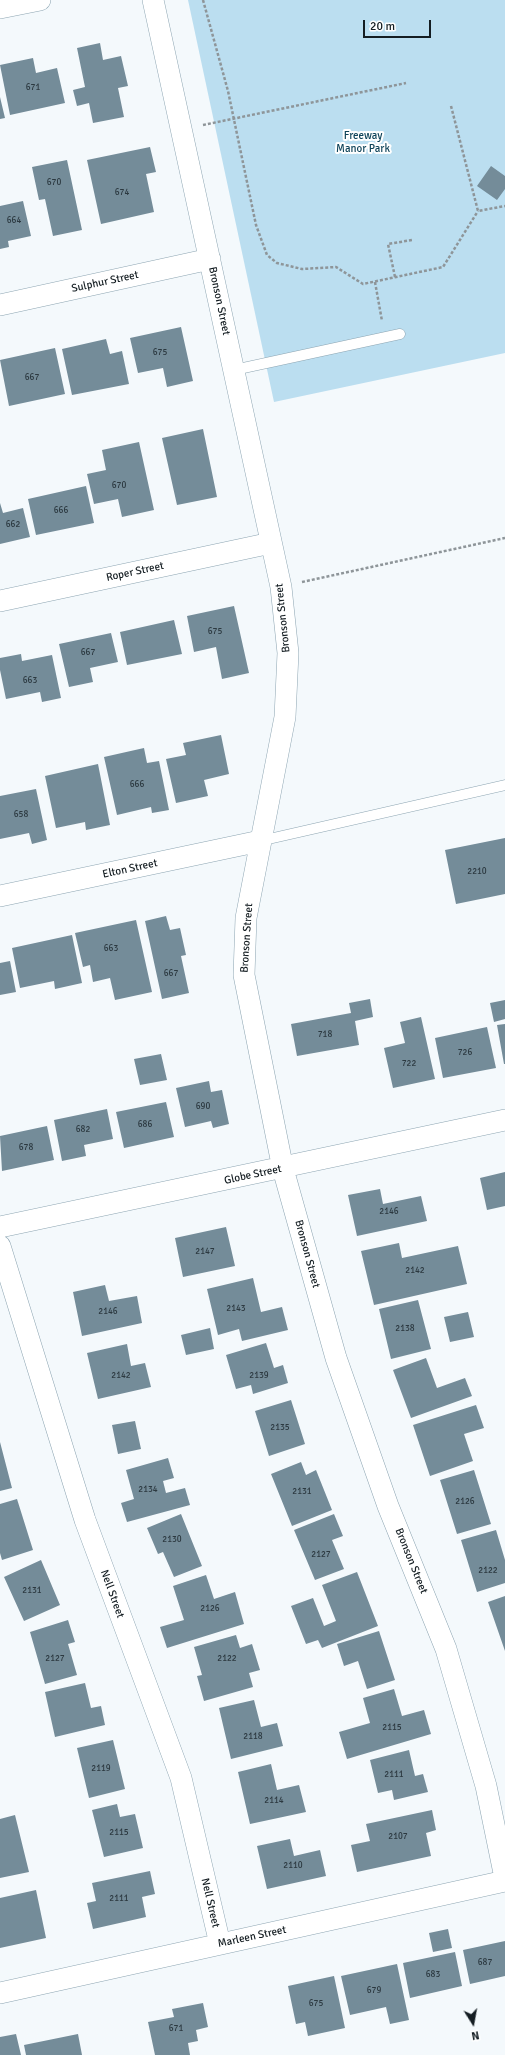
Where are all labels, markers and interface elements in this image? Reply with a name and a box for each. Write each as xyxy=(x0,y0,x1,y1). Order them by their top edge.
scale bar xyxy=(365,12,433,38)
text: 20 m xyxy=(370,19,395,34)
house number: 671 xyxy=(26,83,40,93)
park label: Freeway Manor Park xyxy=(336,129,390,155)
house number: 670 xyxy=(47,178,61,188)
house number: 674 xyxy=(115,188,129,198)
house number: 664 xyxy=(7,216,21,226)
street label: Bronson Street xyxy=(205,266,233,336)
street label: Sulphur Street xyxy=(70,268,140,296)
house number: 675 xyxy=(153,348,167,358)
house number: 667 xyxy=(25,373,39,383)
house number: 670 xyxy=(112,481,126,491)
house number: 666 xyxy=(54,506,68,516)
house number: 662 xyxy=(6,520,20,530)
street label: Roper Street xyxy=(105,559,165,585)
street label: Bronson Street xyxy=(273,583,293,653)
house number: 675 xyxy=(208,627,222,637)
house number: 667 xyxy=(81,648,95,658)
house number: 663 xyxy=(23,676,37,686)
house number: 666 xyxy=(130,780,144,790)
house number: 658 xyxy=(14,810,28,820)
street label: Elton Street xyxy=(101,857,159,881)
house number: 2210 xyxy=(467,867,487,877)
street label: Bronson Street xyxy=(238,903,256,973)
house number: 663 xyxy=(104,944,118,954)
house number: 667 xyxy=(164,969,178,979)
house number: 718 xyxy=(318,1030,332,1040)
house number: 726 xyxy=(458,1048,472,1058)
house number: 722 xyxy=(402,1059,416,1069)
house number: 690 xyxy=(196,1102,210,1112)
house number: 686 xyxy=(138,1120,152,1130)
house number: 682 xyxy=(76,1125,90,1135)
house number: 678 xyxy=(19,1143,33,1153)
street label: Globe Street xyxy=(223,1162,283,1188)
house number: 2146 xyxy=(379,1207,399,1217)
street label: Bronson Street xyxy=(292,1219,322,1289)
house number: 2147 xyxy=(195,1247,215,1257)
house number: 2142 xyxy=(405,1266,425,1276)
house number: 2143 xyxy=(226,1304,246,1314)
house number: 2146 xyxy=(98,1307,118,1317)
house number: 2138 xyxy=(395,1324,415,1334)
house number: 2142 xyxy=(111,1371,131,1381)
house number: 2139 xyxy=(249,1371,269,1381)
house number: 2135 xyxy=(270,1423,290,1433)
house number: 2134 xyxy=(138,1485,158,1495)
house number: 2131 xyxy=(292,1487,312,1497)
house number: 2126 xyxy=(455,1497,475,1507)
street label: Bronson Street xyxy=(392,1526,430,1596)
house number: 2130 xyxy=(162,1535,182,1545)
house number: 2127 xyxy=(311,1550,331,1560)
house number: 2122 xyxy=(478,1566,498,1576)
street label: Nell Street xyxy=(97,1568,127,1620)
house number: 2131 xyxy=(22,1586,42,1596)
house number: 2126 xyxy=(200,1604,220,1614)
house number: 2127 xyxy=(45,1654,65,1664)
house number: 2122 xyxy=(217,1654,237,1664)
house number: 2115 xyxy=(382,1723,402,1733)
house number: 2118 xyxy=(243,1732,263,1742)
house number: 2119 xyxy=(91,1764,111,1774)
house number: 2111 xyxy=(384,1770,404,1780)
house number: 2114 xyxy=(264,1796,284,1806)
house number: 2115 xyxy=(109,1828,129,1838)
house number: 2107 xyxy=(388,1832,408,1842)
house number: 2110 xyxy=(283,1861,303,1871)
street label: Nell Street xyxy=(198,1877,222,1929)
house number: 2111 xyxy=(109,1894,129,1904)
street label: Marleen Street xyxy=(217,1923,287,1951)
house number: 687 xyxy=(478,1958,492,1968)
house number: 683 xyxy=(426,1970,440,1980)
house number: 679 xyxy=(367,1986,381,1996)
house number: 675 xyxy=(309,1999,323,2009)
north arrow xyxy=(453,2003,493,2043)
house number: 671 xyxy=(169,2024,183,2034)
text: N xyxy=(470,2028,480,2042)

